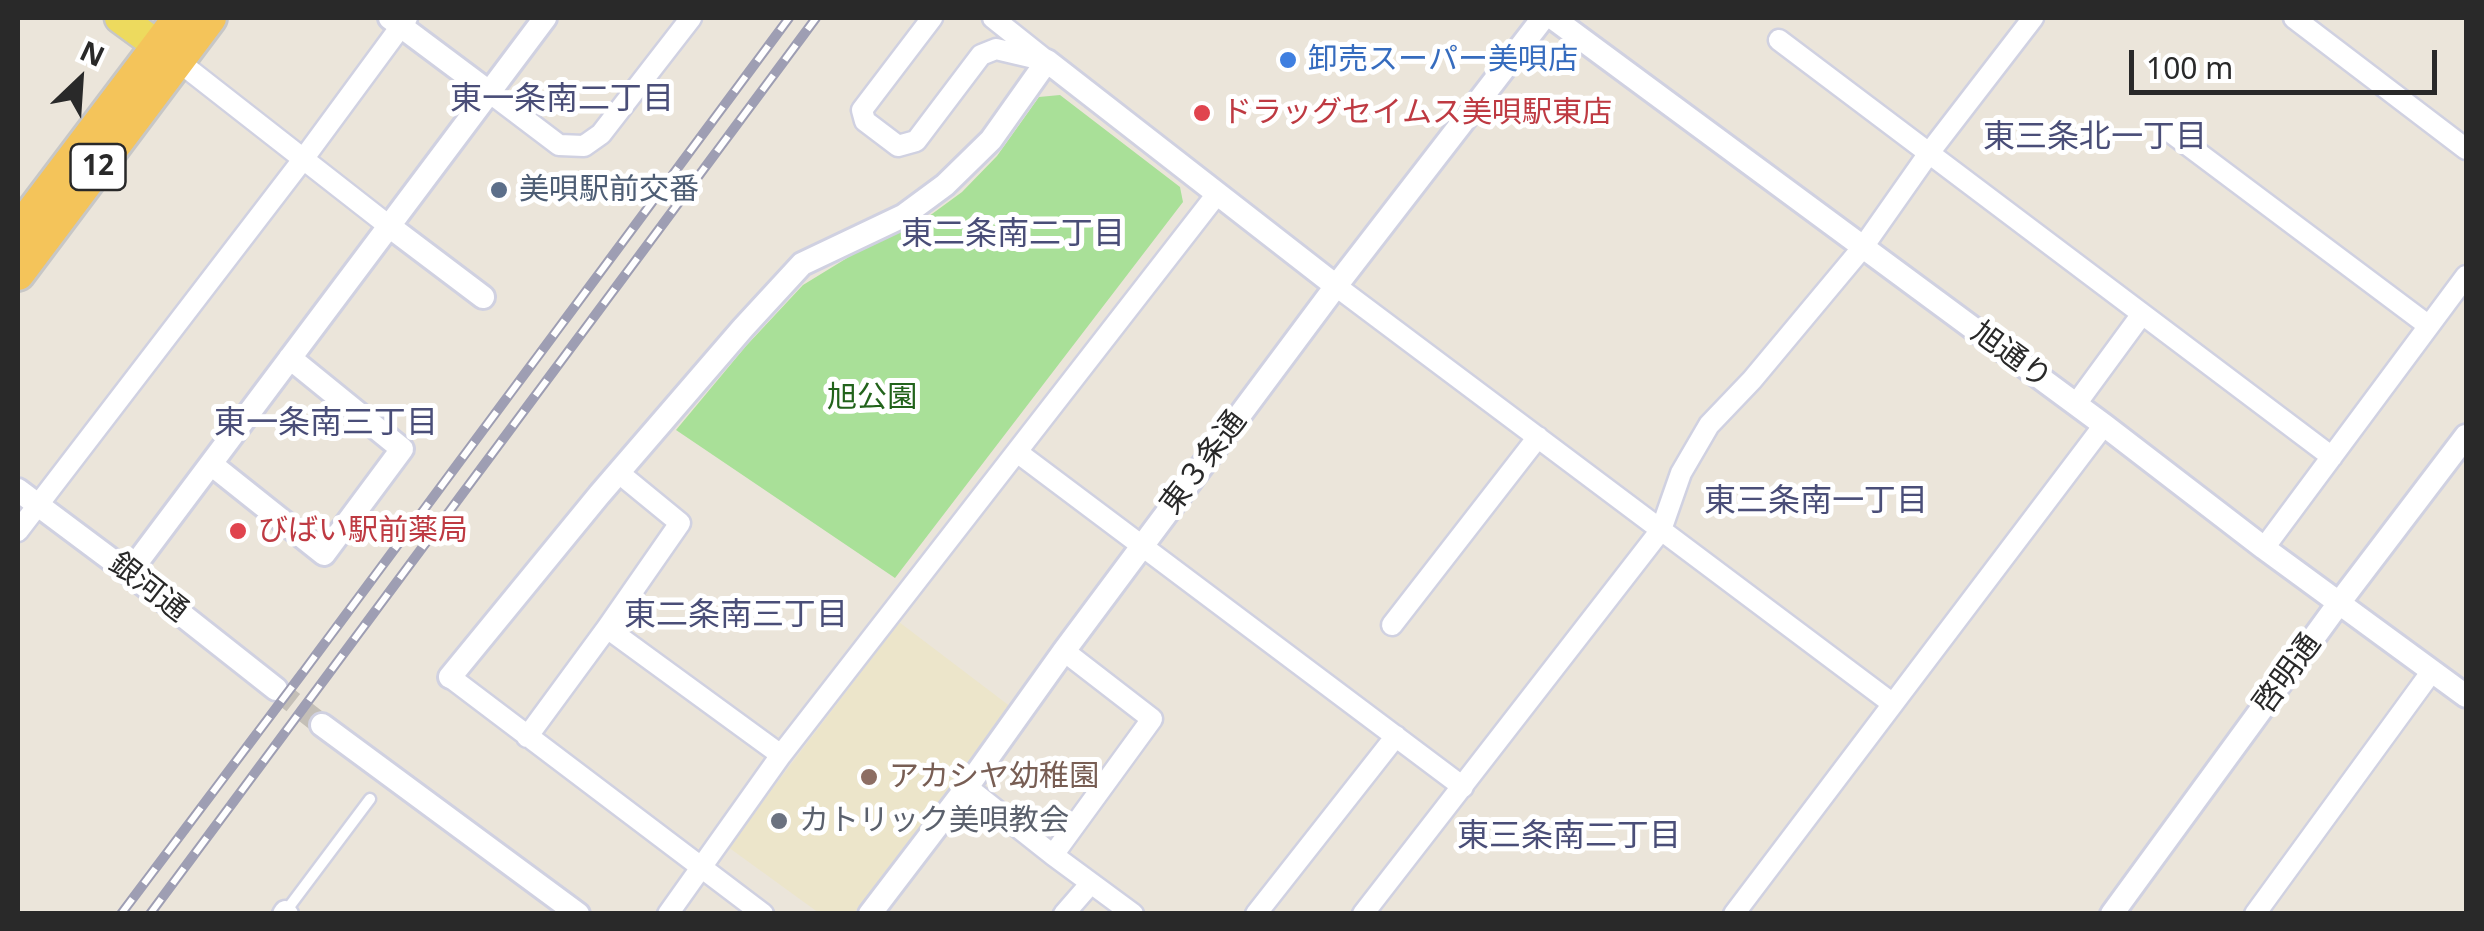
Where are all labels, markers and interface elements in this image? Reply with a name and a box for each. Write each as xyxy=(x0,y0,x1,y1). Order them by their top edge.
north arrow xyxy=(30,30,130,130)
scale bar xyxy=(2134,30,2442,92)
text: N xyxy=(74,31,111,75)
place label: 卸売スーパー美唄店 xyxy=(1308,42,1578,78)
text: 100 m xyxy=(2146,47,2233,88)
marker: 卸売スーパー美唄店 xyxy=(1277,49,1299,71)
district label: 東一条南二丁目 xyxy=(450,81,674,119)
place label: ドラッグセイムス美唄駅東店 xyxy=(1222,95,1612,131)
marker: ドラッグセイムス美唄駅東店 xyxy=(1191,102,1213,124)
district label: 東三条北一丁目 xyxy=(1983,119,2207,157)
road number: 12 xyxy=(70,144,126,190)
place label: 美唄駅前交番 xyxy=(519,172,699,208)
marker: 美唄駅前交番 xyxy=(488,179,510,201)
district label: 東二条南二丁目 xyxy=(901,216,1125,254)
street label: 旭通り xyxy=(1964,315,2058,397)
park label: 旭公園 xyxy=(827,380,917,416)
street label: 東３条通 xyxy=(1154,404,1254,522)
district label: 東一条南三丁目 xyxy=(214,405,438,443)
district label: 東三条南一丁目 xyxy=(1704,483,1928,521)
place label: びばい駅前薬局 xyxy=(258,513,468,549)
marker: びばい駅前薬局 xyxy=(227,520,249,542)
street label: 銀河通 xyxy=(101,546,195,630)
district label: 東二条南三丁目 xyxy=(624,597,848,635)
street label: 啓明通 xyxy=(2247,627,2329,721)
place label: アカシヤ幼稚園 xyxy=(889,759,1099,795)
marker: アカシヤ幼稚園 xyxy=(858,766,880,788)
place label: カトリック美唄教会 xyxy=(799,803,1069,839)
marker: カトリック美唄教会 xyxy=(768,810,790,832)
district label: 東三条南二丁目 xyxy=(1457,818,1681,856)

